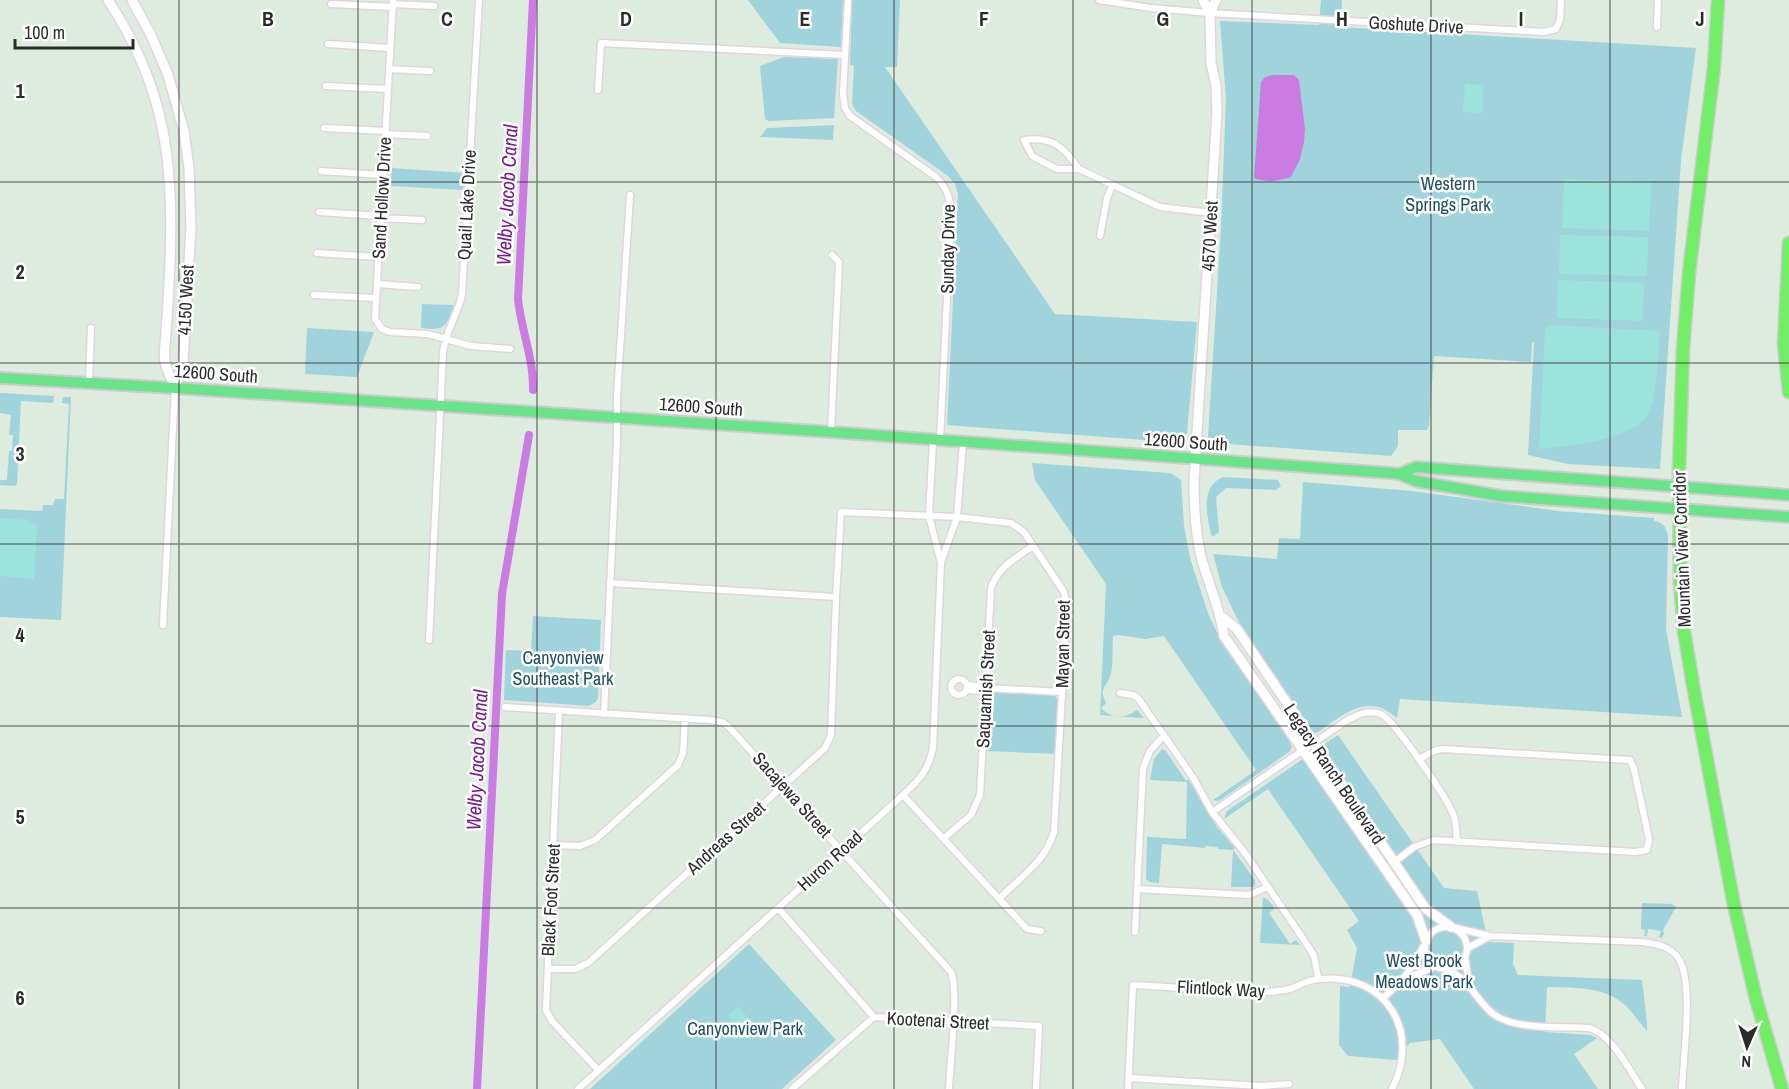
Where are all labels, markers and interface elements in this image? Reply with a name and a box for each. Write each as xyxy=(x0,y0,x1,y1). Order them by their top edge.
text: B xyxy=(262,5,274,32)
text: C xyxy=(441,5,453,32)
text: D xyxy=(620,5,632,32)
text: E xyxy=(800,5,811,32)
text: F xyxy=(979,5,989,32)
text: G xyxy=(1157,5,1169,32)
text: H xyxy=(1336,5,1348,32)
text: I xyxy=(1519,5,1523,32)
text: J xyxy=(1695,5,1705,32)
street label: Goshute Drive xyxy=(1368,10,1464,39)
scale bar xyxy=(15,12,134,50)
text: 100 m xyxy=(24,20,65,45)
text: 1 xyxy=(15,77,25,104)
water label: Welby Jacob Canal xyxy=(489,124,524,266)
street label: Sand Hollow Drive xyxy=(366,136,397,260)
street label: Quail Lake Drive xyxy=(451,149,482,261)
park label: Western Springs Park xyxy=(1405,171,1491,217)
street label: 4570 West xyxy=(1195,200,1224,272)
street label: Sunday Drive xyxy=(934,204,961,294)
text: 2 xyxy=(15,258,25,285)
street label: 4150 West xyxy=(171,264,200,336)
street label: 12600 South xyxy=(173,358,259,389)
street label: 12600 South xyxy=(658,391,744,422)
street label: 12600 South xyxy=(1143,426,1229,457)
text: 3 xyxy=(15,440,25,467)
street label: Mountain View Corridor xyxy=(1666,470,1697,628)
street label: Mayan Street xyxy=(1049,600,1076,688)
text: 4 xyxy=(15,621,25,648)
street label: Saquamish Street xyxy=(970,629,1001,749)
park label: Canyonview Southeast Park xyxy=(513,645,614,691)
water label: Welby Jacob Canal xyxy=(459,689,494,831)
street label: Legacy Ranch Boulevard xyxy=(1278,698,1391,849)
street label: Sacajewa Street xyxy=(747,746,838,843)
street label: Andreas Street xyxy=(680,795,771,881)
text: 5 xyxy=(15,803,25,830)
street label: Huron Road xyxy=(792,825,868,897)
street label: Black Foot Street xyxy=(535,843,566,957)
park label: West Brook Meadows Park xyxy=(1375,948,1473,994)
street label: Flintlock Way xyxy=(1176,974,1266,1003)
text: 6 xyxy=(15,984,25,1011)
street label: Kootenai Street xyxy=(886,1005,990,1036)
park label: Canyonview Park xyxy=(687,1016,803,1041)
north arrow xyxy=(1717,1017,1777,1077)
text: N xyxy=(1741,1051,1752,1073)

